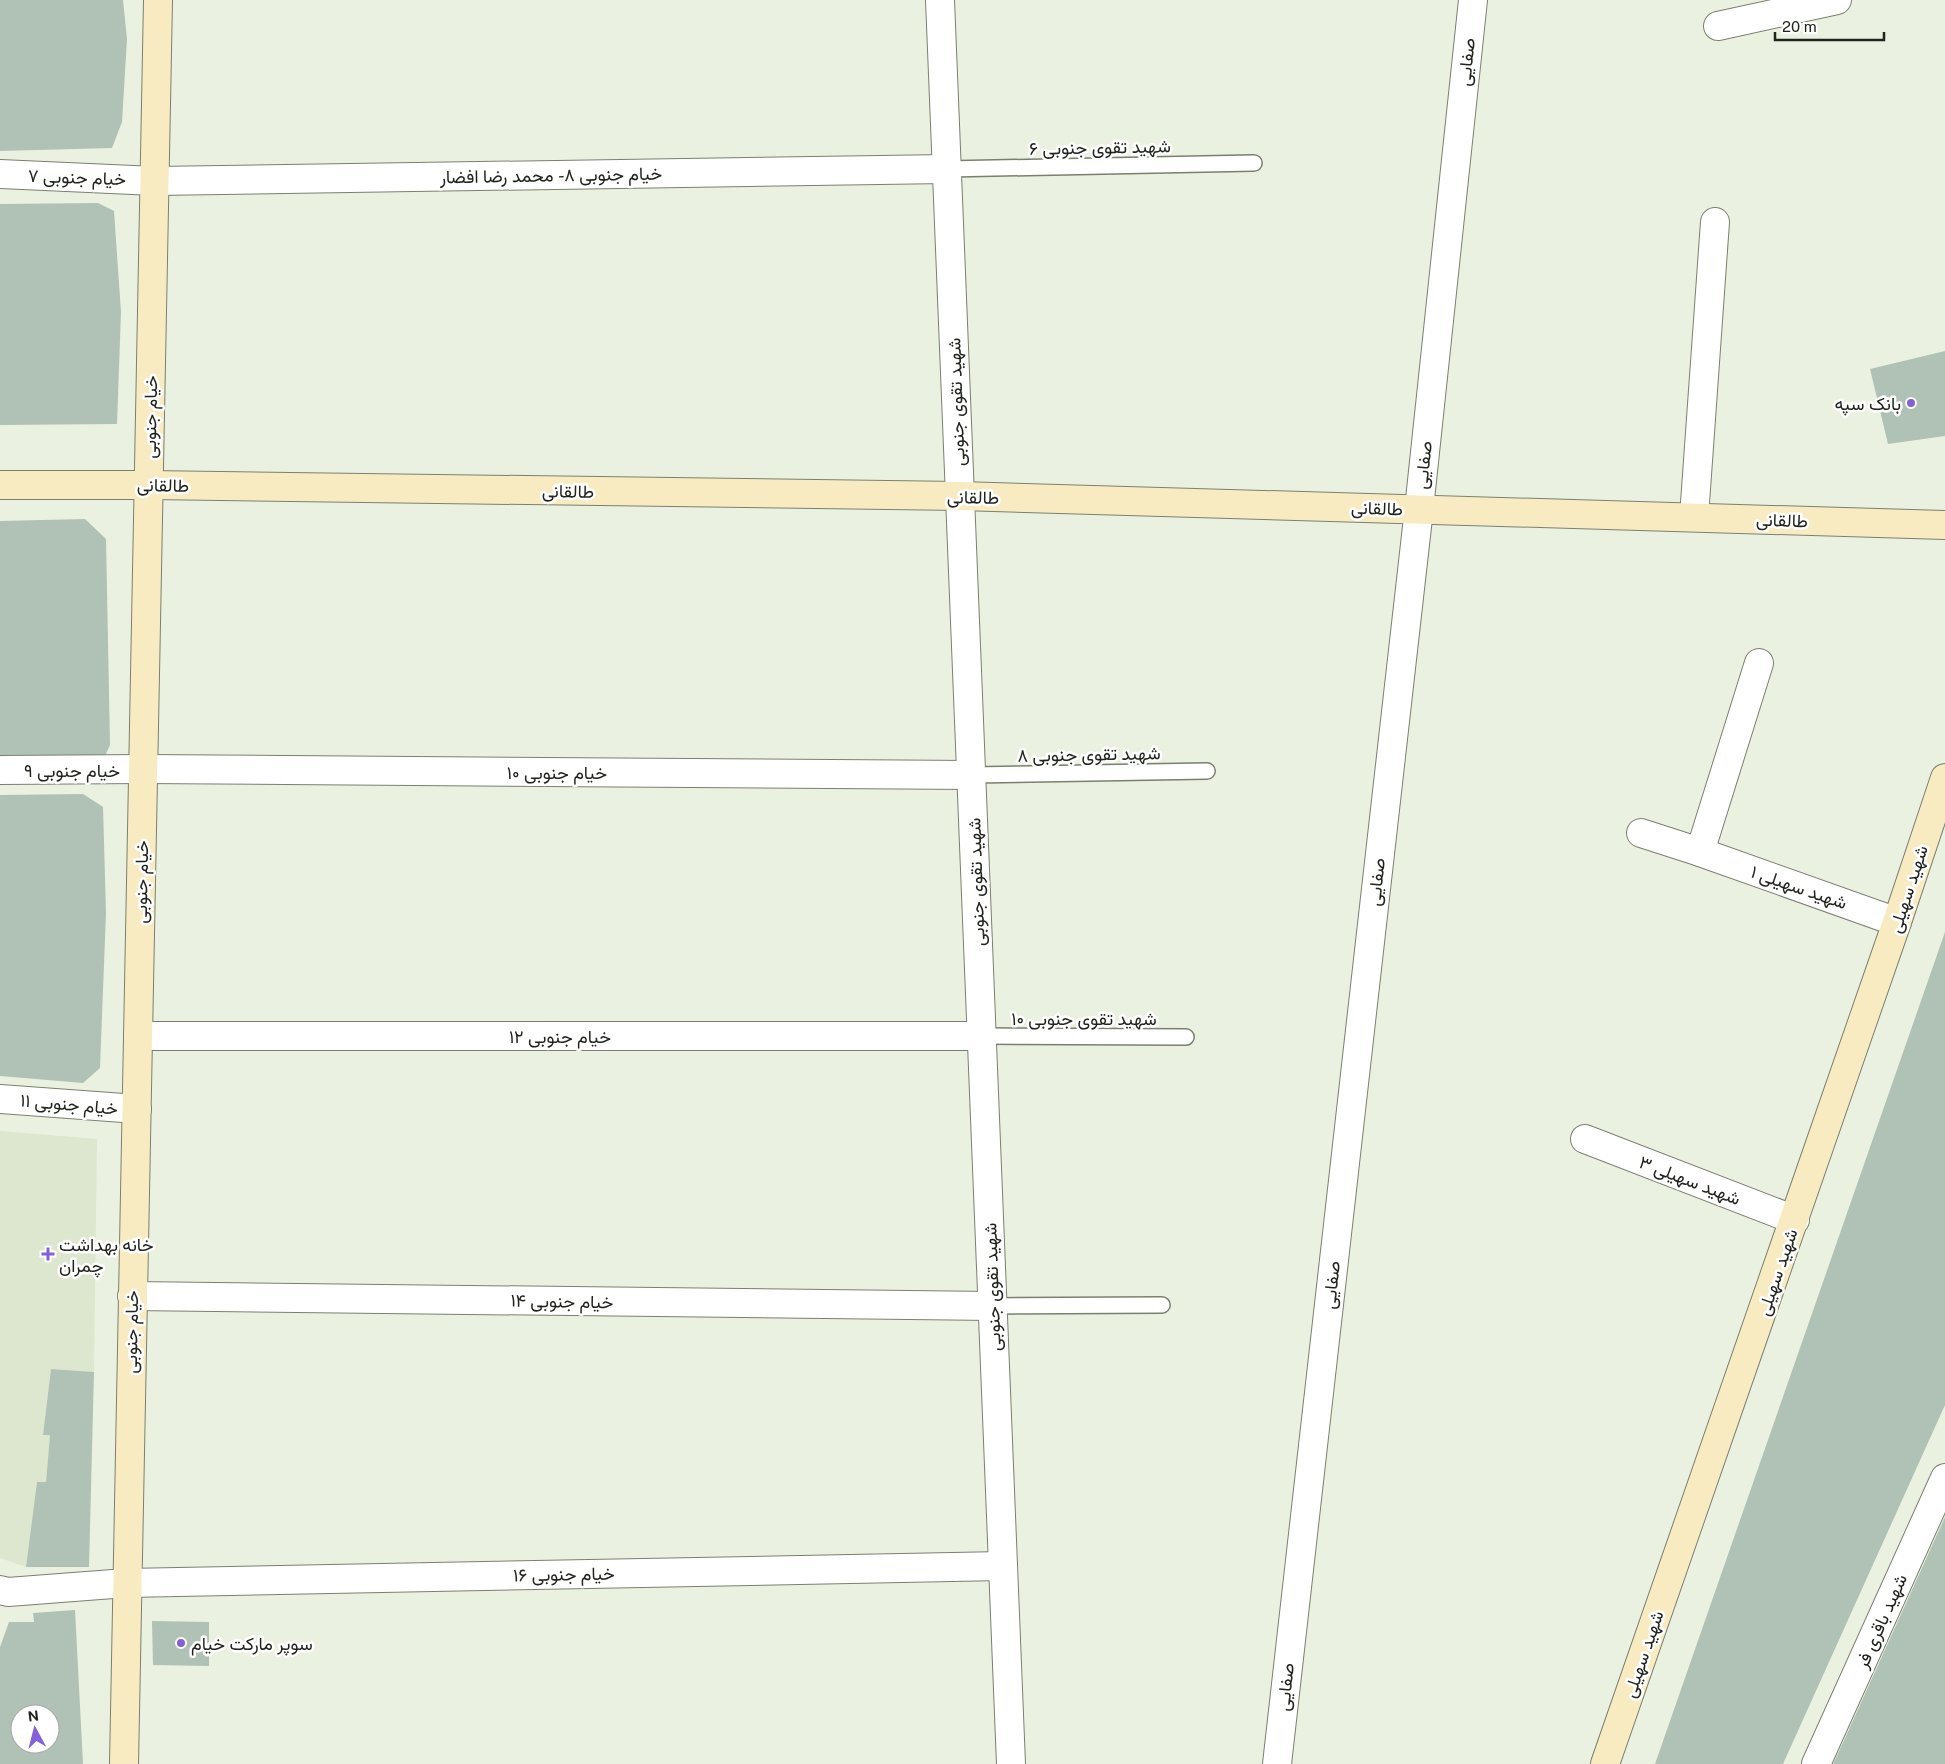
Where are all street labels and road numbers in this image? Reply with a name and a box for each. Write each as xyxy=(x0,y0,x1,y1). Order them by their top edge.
street label: صفایی xyxy=(1453,37,1480,87)
street label: شهید تقوی جنوبی ۶ xyxy=(1029,135,1171,160)
street label: خیام جنوبی ۸ - محمد رضا افضار xyxy=(439,163,662,189)
street label: خیام جنوبی ۷ xyxy=(28,165,126,191)
street label: شهید تقوی جنوبی xyxy=(943,337,970,467)
street label: خیام جنوبی xyxy=(139,375,163,459)
street label: صفایی xyxy=(1410,440,1437,490)
street label: طالقانی xyxy=(137,474,189,497)
street label: طالقانی xyxy=(542,480,594,503)
street label: طالقانی xyxy=(947,486,999,509)
street label: طالقانی xyxy=(1351,497,1403,520)
street label: طالقانی xyxy=(1756,509,1808,532)
street label: شهید تقوی جنوبی ۸ xyxy=(1017,742,1161,767)
street label: خیام جنوبی ۹ xyxy=(24,760,120,783)
street label: خیام جنوبی ۱۰ xyxy=(507,762,607,785)
street label: شهید تقوی جنوبی xyxy=(963,817,990,947)
street label: خیام جنوبی xyxy=(130,840,154,924)
street label: شهید سهیلی xyxy=(1884,843,1933,936)
street label: صفایی xyxy=(1363,857,1390,907)
street label: شهید سهیلی ۱ xyxy=(1748,861,1850,914)
street label: شهید تقوی جنوبی ۱۰ xyxy=(1011,1008,1157,1030)
street label: خیام جنوبی ۱۲ xyxy=(509,1026,611,1049)
street label: خیام جنوبی ۱۱ xyxy=(19,1089,119,1121)
street label: شهید سهیلی ۳ xyxy=(1636,1151,1744,1210)
street label: شهید تقوی جنوبی xyxy=(979,1222,1006,1352)
street label: شهید سهیلی xyxy=(1752,1226,1803,1319)
street label: صفایی xyxy=(1318,1260,1345,1310)
street label: خیام جنوبی xyxy=(120,1290,144,1374)
street label: خیام جنوبی ۱۴ xyxy=(510,1290,614,1314)
street label: خیام جنوبی ۱۶ xyxy=(513,1563,615,1587)
street label: شهید باقری فر xyxy=(1850,1571,1912,1673)
street label: شهید سهیلی xyxy=(1618,1608,1669,1701)
street label: صفایی xyxy=(1272,1662,1299,1712)

